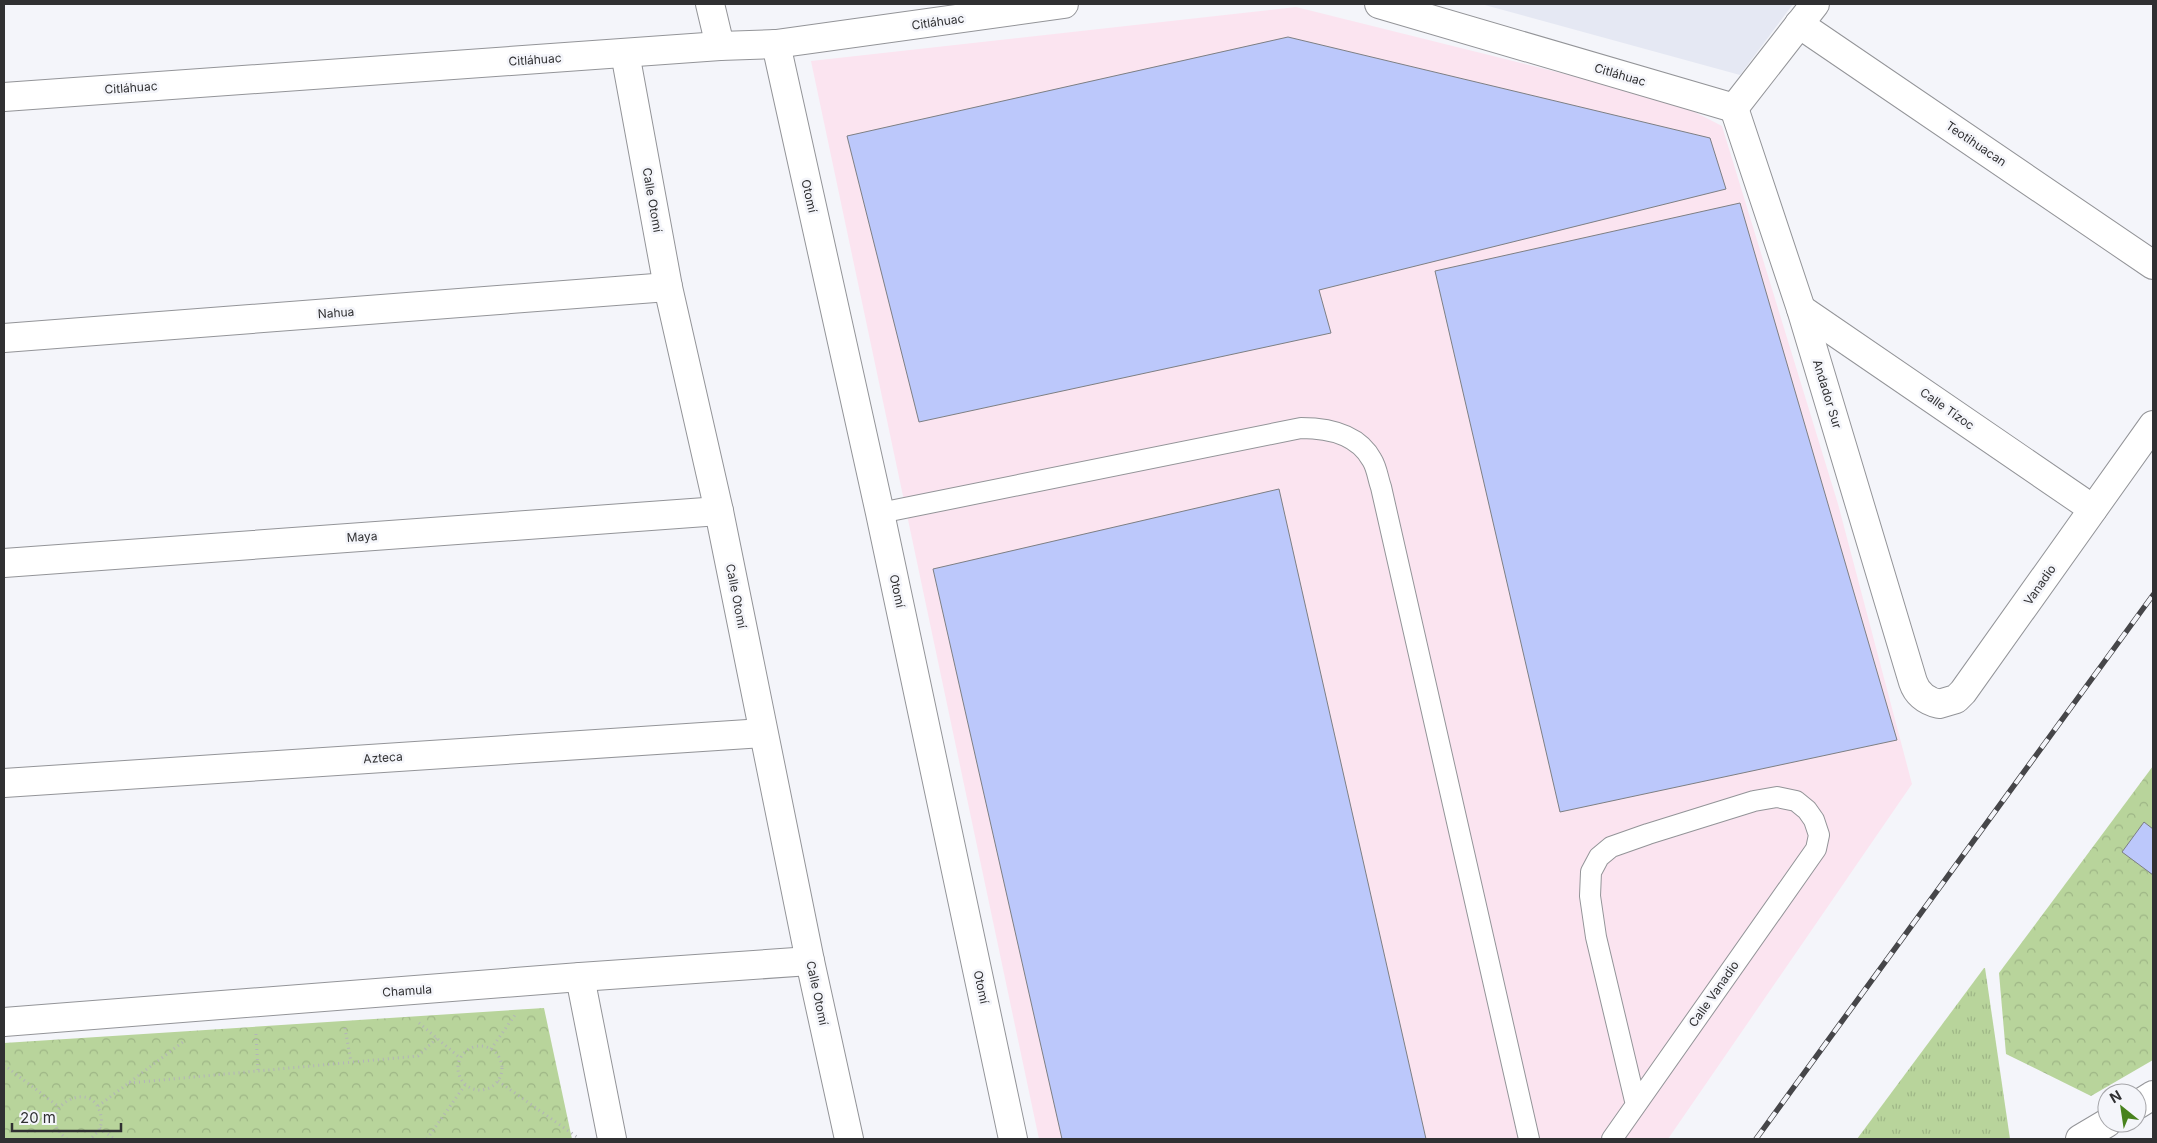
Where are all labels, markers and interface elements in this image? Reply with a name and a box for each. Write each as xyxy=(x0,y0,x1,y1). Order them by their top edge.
street label: Citláhuac xyxy=(911,10,965,33)
street label: Citláhuac xyxy=(508,50,562,69)
street label: Citláhuac xyxy=(1593,60,1648,89)
street label: Citláhuac xyxy=(104,78,158,97)
street label: Teotihuacan xyxy=(1943,118,2009,169)
street label: Calle Otomí xyxy=(639,166,666,233)
street label: Otomí xyxy=(798,178,821,214)
street label: Nahua xyxy=(317,304,355,321)
street label: Andador Sur xyxy=(1810,358,1845,431)
street label: Calle Tízoc xyxy=(1917,384,1977,433)
street label: Maya xyxy=(346,528,378,545)
street label: Calle Otomí xyxy=(723,562,750,629)
street label: Vanadio xyxy=(2020,562,2059,608)
street label: Otomí xyxy=(887,573,908,609)
street label: Azteca xyxy=(363,749,403,766)
street label: Calle Vanadio xyxy=(1685,958,1742,1030)
street label: Calle Otomí xyxy=(803,959,832,1026)
street label: Otomí xyxy=(971,969,992,1005)
street label: Chamula xyxy=(382,981,432,1000)
north arrow xyxy=(2097,1083,2147,1133)
text: N xyxy=(2106,1086,2124,1106)
scale bar xyxy=(12,1100,121,1132)
text: 20 m xyxy=(20,1108,56,1127)

